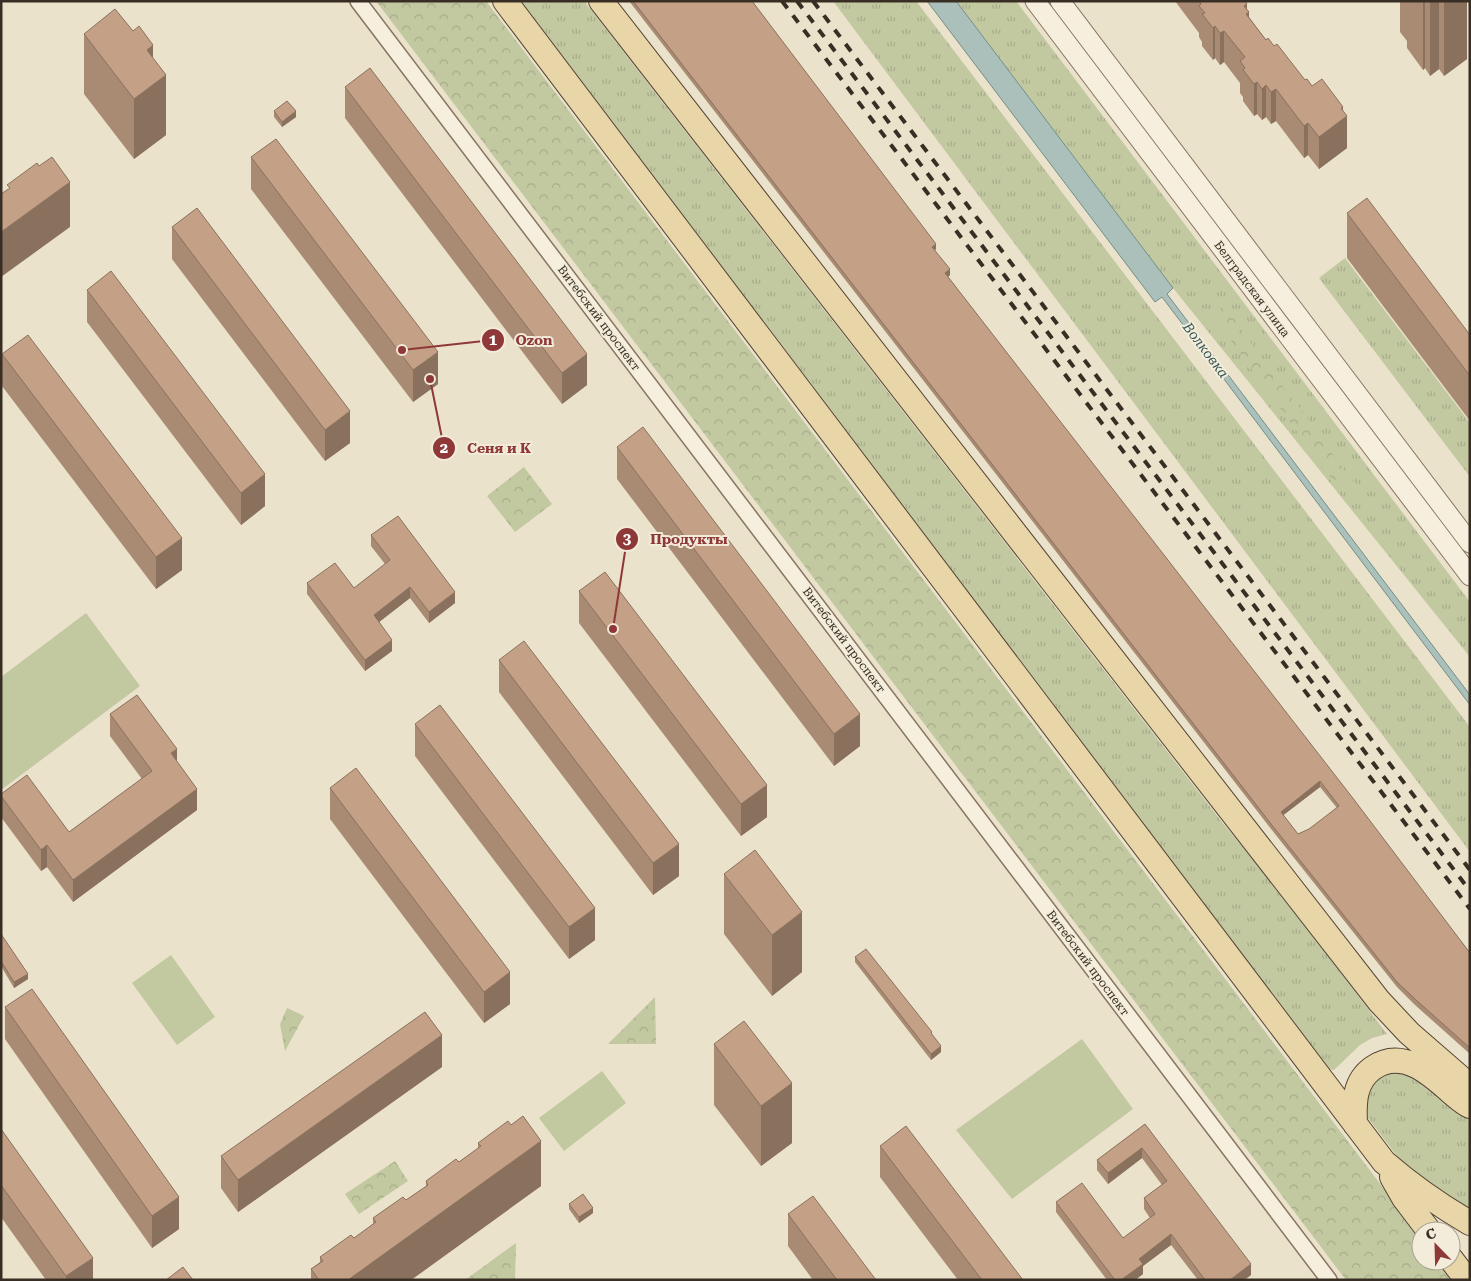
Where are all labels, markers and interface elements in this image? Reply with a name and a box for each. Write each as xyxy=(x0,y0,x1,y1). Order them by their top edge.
street label: Белградская улица xyxy=(1211,238,1293,340)
street label: Витебский проспект xyxy=(555,263,643,374)
water label: Волковка xyxy=(1179,318,1232,381)
callout: Ozon xyxy=(481,326,563,355)
text: 1 xyxy=(489,331,498,349)
text: Ozon xyxy=(516,332,553,348)
callout: Сеня и К xyxy=(431,433,541,462)
text: 2 xyxy=(440,439,448,457)
text: Сеня и К xyxy=(467,440,531,456)
callout: Продукты xyxy=(615,524,737,553)
text: 3 xyxy=(623,530,632,548)
text: Продукты xyxy=(650,531,728,547)
street label: Витебский проспект xyxy=(800,585,888,696)
street label: Витебский проспект xyxy=(1044,908,1132,1019)
north arrow xyxy=(1411,1221,1461,1271)
text: С xyxy=(1423,1225,1439,1243)

